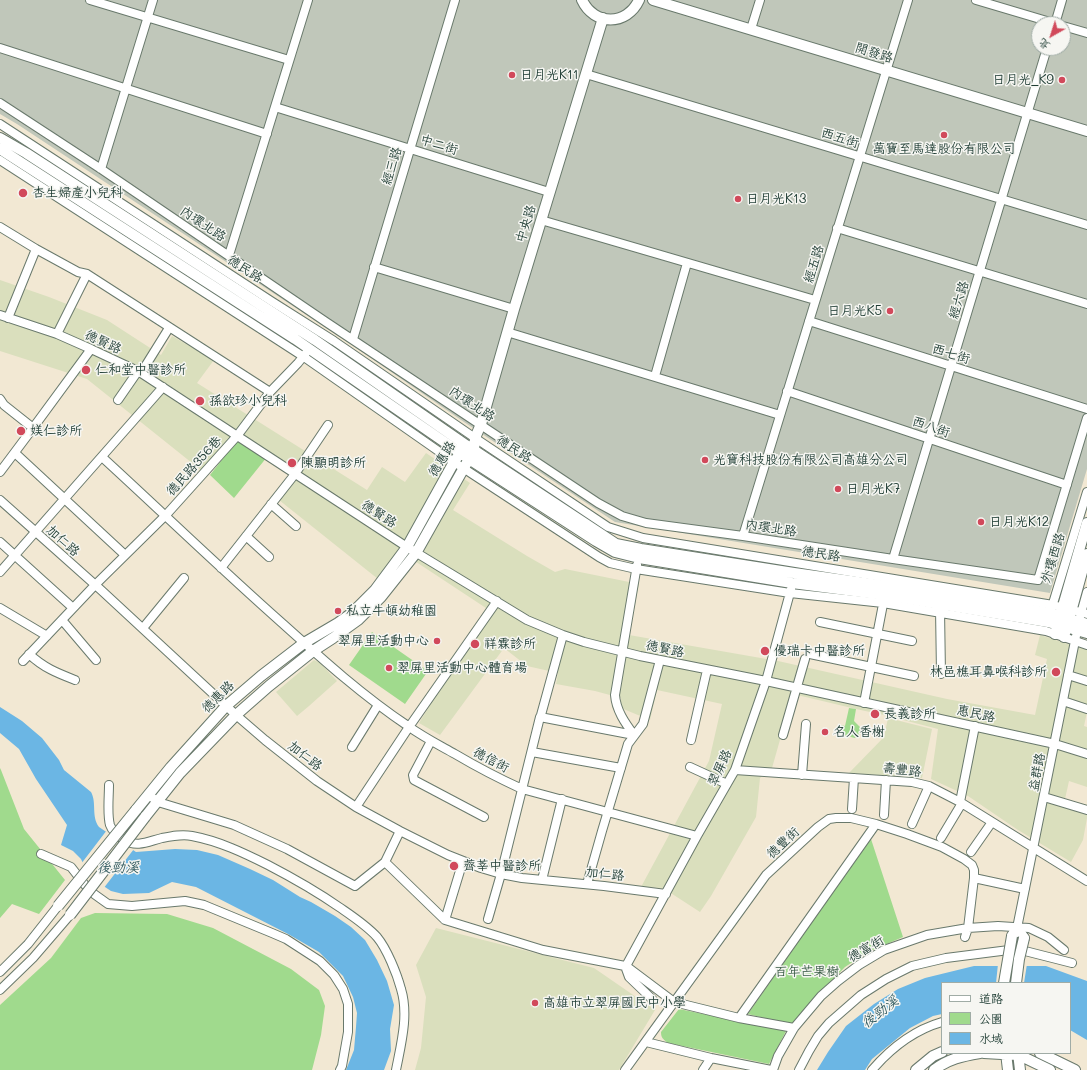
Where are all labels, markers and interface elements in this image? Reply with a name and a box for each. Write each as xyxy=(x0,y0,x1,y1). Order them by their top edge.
north arrow xyxy=(1031,16,1071,56)
text: 北 xyxy=(1035,36,1053,54)
street label: 開發路 xyxy=(853,40,895,66)
place label: 日月光K11 xyxy=(520,67,579,83)
marker: 日月光K11 xyxy=(507,70,517,80)
place label: 日月光_K9 xyxy=(992,72,1054,88)
marker: 日月光_K9 xyxy=(1057,75,1067,85)
street label: 西五街 xyxy=(819,125,861,151)
marker: 萬寶至馬達股份有限公司 xyxy=(939,130,949,140)
street label: 中二街 xyxy=(418,132,460,158)
place label: 萬寶至馬達股份有限公司 xyxy=(873,141,1015,157)
street label: 經三路 xyxy=(379,145,405,187)
place label: 杏生婦產小兒科 xyxy=(32,185,123,201)
marker: 杏生婦產小兒科 xyxy=(17,187,29,199)
place label: 日月光K13 xyxy=(746,191,806,207)
marker: 日月光K13 xyxy=(733,194,743,204)
street label: 內環北路 xyxy=(177,203,229,245)
street label: 中央路 xyxy=(513,203,539,245)
street label: 經五路 xyxy=(801,243,827,285)
street label: 德民路 xyxy=(224,252,266,286)
street label: 經六路 xyxy=(946,279,972,321)
place label: 日月光K5 xyxy=(828,303,882,319)
marker: 日月光K5 xyxy=(885,306,895,316)
street label: 德賢路 xyxy=(82,327,124,357)
street label: 西七街 xyxy=(930,341,972,367)
place label: 仁和堂中醫診所 xyxy=(95,362,186,378)
marker: 仁和堂中醫診所 xyxy=(80,364,92,376)
street label: 內環北路 xyxy=(446,383,498,425)
place label: 孫欲珍小兒科 xyxy=(209,393,287,409)
marker: 孫欲珍小兒科 xyxy=(194,395,206,407)
street label: 西八街 xyxy=(910,413,952,441)
place label: 媄仁診所 xyxy=(30,423,82,439)
marker: 媄仁診所 xyxy=(15,425,27,437)
street label: 德民路 xyxy=(493,432,535,466)
street label: 德民路356巷 xyxy=(163,433,225,499)
street label: 德惠路 xyxy=(425,438,459,480)
place label: 光寶科技股份有限公司高雄分公司 xyxy=(713,452,908,468)
place label: 陳顯明診所 xyxy=(301,455,366,471)
marker: 光寶科技股份有限公司高雄分公司 xyxy=(700,455,710,465)
marker: 陳顯明診所 xyxy=(286,457,298,469)
place label: 日月光K7 xyxy=(846,481,900,497)
marker: 日月光K7 xyxy=(833,484,843,494)
street label: 德賢路 xyxy=(358,497,400,531)
place label: 日月光K12 xyxy=(989,514,1049,530)
street label: 內環北路 xyxy=(744,516,798,540)
marker: 日月光K12 xyxy=(976,517,986,527)
street label: 加仁路 xyxy=(43,522,83,560)
street label: 外環西路 xyxy=(1038,531,1068,585)
street label: 德民路 xyxy=(801,543,841,565)
place label: 私立牛頓幼稚園 xyxy=(346,603,437,619)
marker: 私立牛頓幼稚園 xyxy=(333,606,343,616)
place label: 翠屏里活動中心 xyxy=(338,633,429,649)
marker: 翠屏里活動中心 xyxy=(432,636,442,646)
place label: 祥霖診所 xyxy=(484,636,536,652)
street label: 德賢路 xyxy=(644,637,686,661)
marker: 祥霖診所 xyxy=(469,638,481,650)
place label: 優瑞卡中醫診所 xyxy=(774,643,865,659)
marker: 優瑞卡中醫診所 xyxy=(759,645,771,657)
place label: 翠屏里活動中心體育場 xyxy=(397,660,527,676)
marker: 翠屏里活動中心體育場 xyxy=(384,663,394,673)
place label: 林邑樵耳鼻喉科診所 xyxy=(930,664,1047,680)
marker: 林邑樵耳鼻喉科診所 xyxy=(1050,666,1062,678)
street label: 德惠路 xyxy=(199,678,237,716)
street label: 惠民路 xyxy=(955,702,997,726)
place label: 長義診所 xyxy=(884,706,936,722)
marker: 長義診所 xyxy=(869,708,881,720)
place label: 名人香榭 xyxy=(833,724,885,740)
marker: 名人香榭 xyxy=(820,727,830,737)
street label: 加仁路 xyxy=(285,738,325,774)
street label: 德信街 xyxy=(470,744,512,776)
street label: 翠屏路 xyxy=(705,747,735,789)
street label: 益群路 xyxy=(1026,751,1048,793)
street label: 壽豐路 xyxy=(882,760,922,780)
street label: 德豐街 xyxy=(763,824,803,862)
place label: 薺莘中醫診所 xyxy=(463,858,541,874)
water label: 後勁溪 xyxy=(97,860,139,876)
marker: 薺莘中醫診所 xyxy=(448,860,460,872)
street label: 加仁路 xyxy=(585,864,625,884)
street label: 德富街 xyxy=(845,932,887,966)
park label: 百年芒果樹 xyxy=(775,964,839,980)
legend xyxy=(941,982,1071,1054)
text: 道路 xyxy=(979,990,1003,1006)
water label: 後勁溪 xyxy=(858,992,902,1032)
place label: 高雄市立翠屏國民中小學 xyxy=(543,995,686,1011)
marker: 高雄市立翠屏國民中小學 xyxy=(530,998,540,1008)
text: 公園 xyxy=(979,1010,1003,1026)
text: 水域 xyxy=(979,1030,1003,1046)

